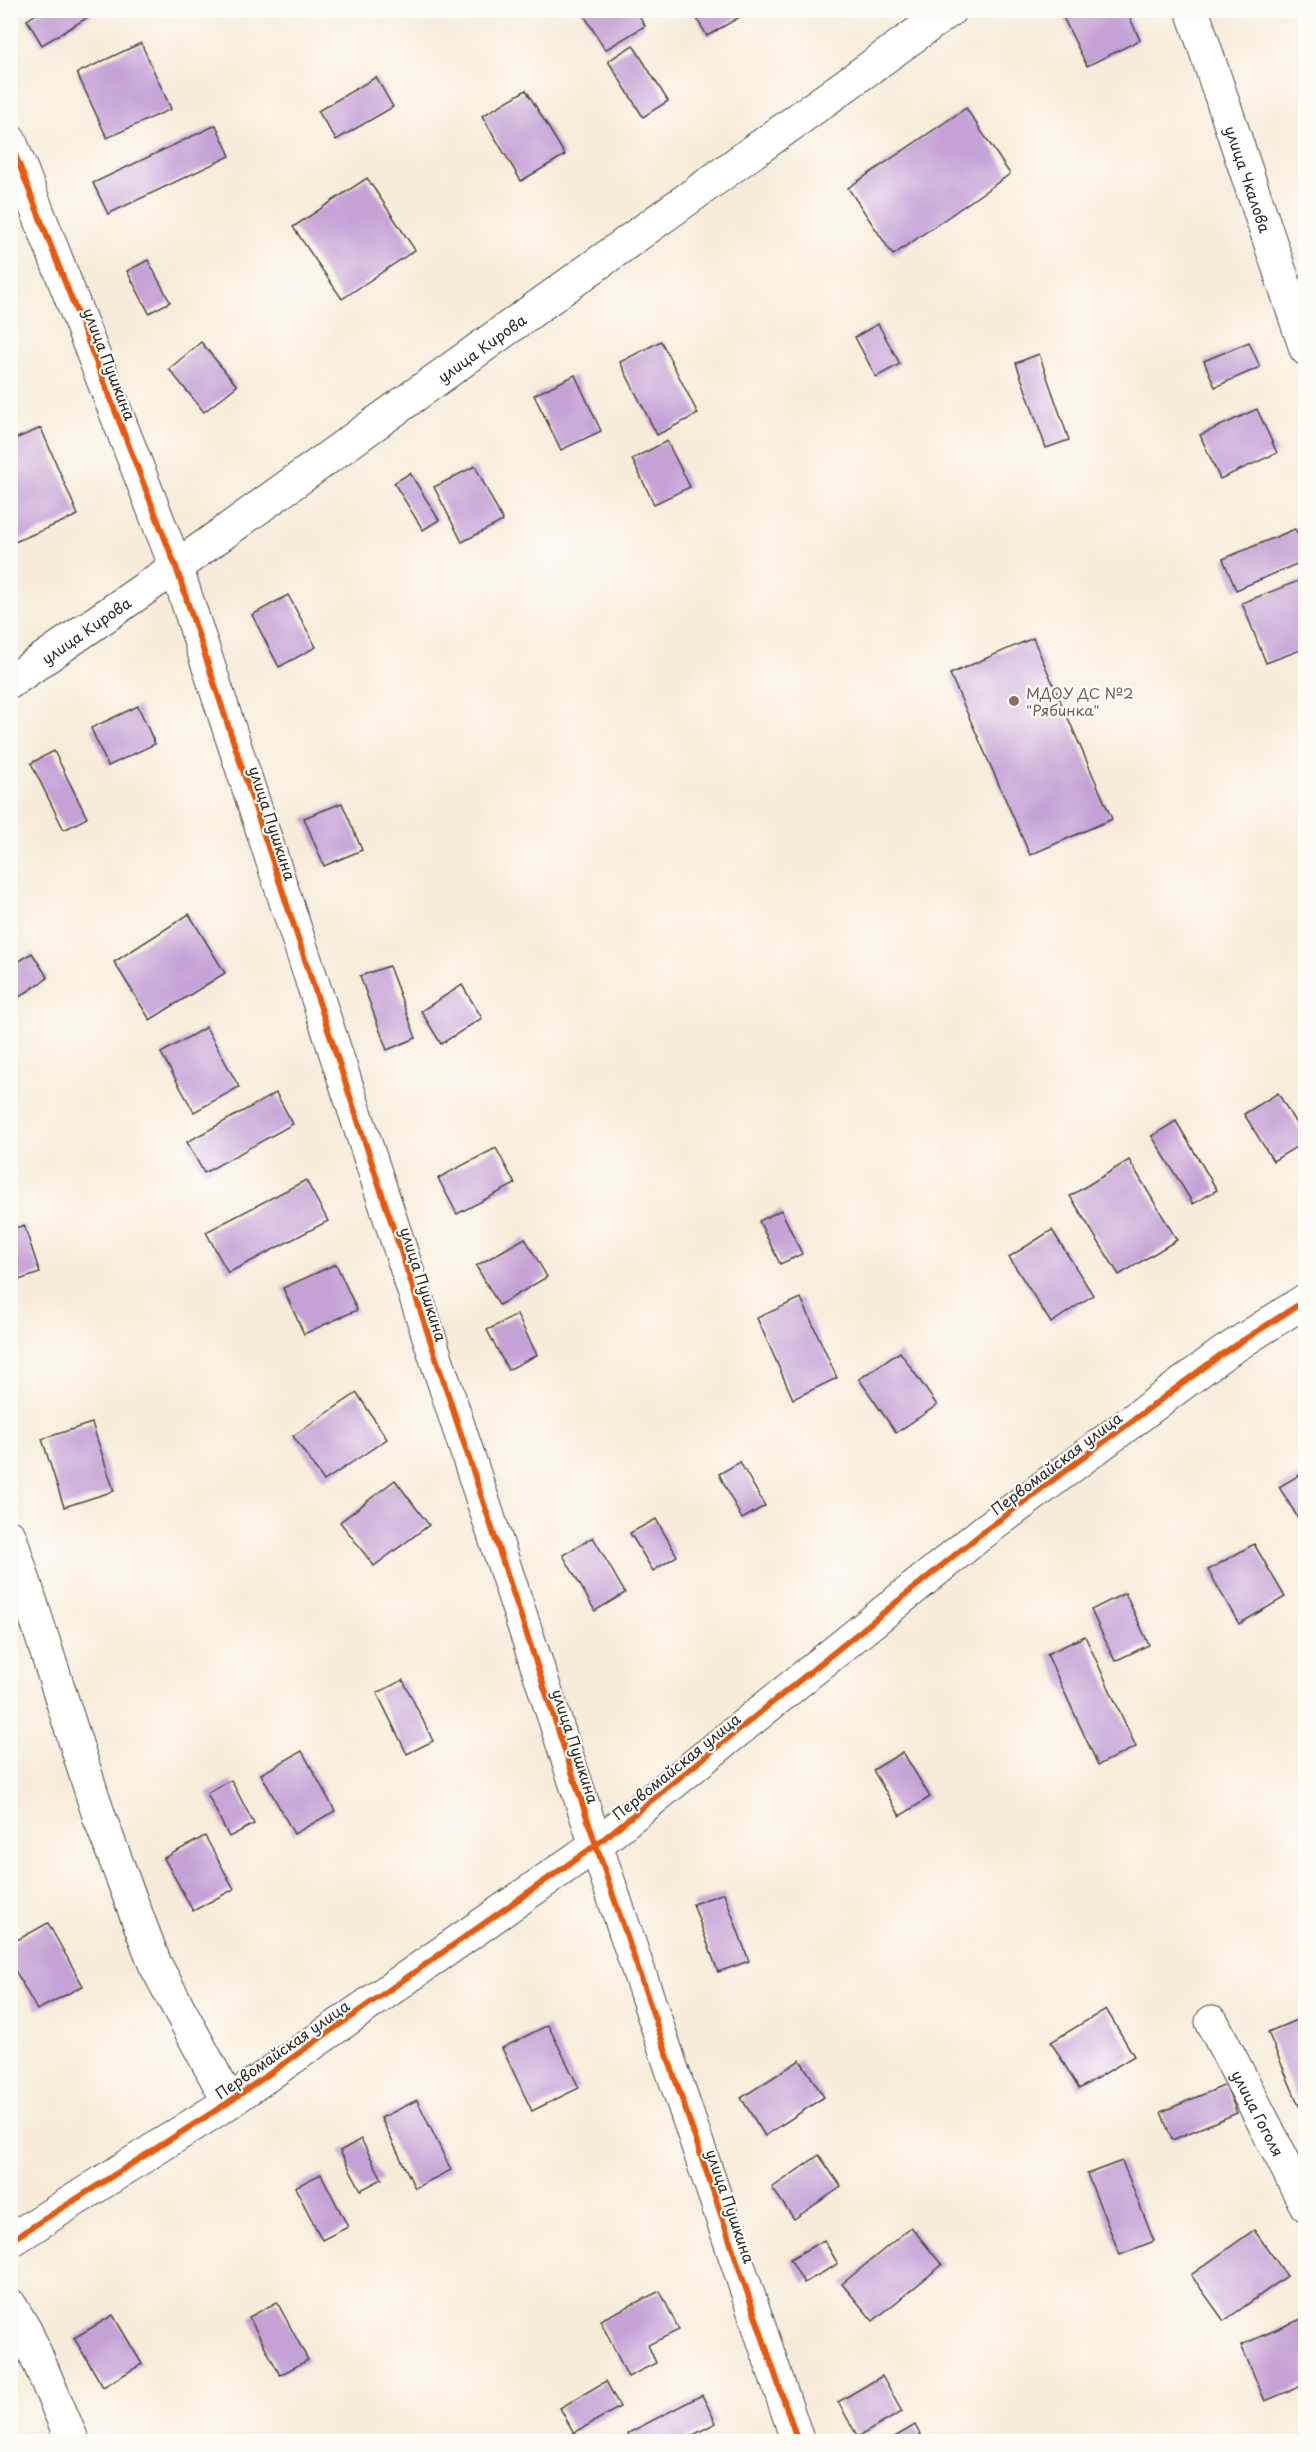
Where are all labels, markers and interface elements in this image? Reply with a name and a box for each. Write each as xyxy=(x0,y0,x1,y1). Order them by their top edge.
street label: улица Чкалова xyxy=(1220,122,1278,236)
street label: улица Пушкина xyxy=(78,304,142,424)
street label: улица Кирова xyxy=(432,307,531,387)
street label: улица Кирова xyxy=(36,590,136,669)
place label: МДОУ ДС №2 "Рябинка" xyxy=(1026,681,1134,721)
marker: МДОУ ДС №2 "Рябинка" xyxy=(1007,694,1021,708)
street label: улица Пушкина xyxy=(244,763,302,884)
street label: улица Пушкина xyxy=(395,1224,453,1345)
street label: Первомайская улица xyxy=(986,1406,1127,1520)
street label: улица Пушкина xyxy=(547,1686,605,1807)
street label: Первомайская улица xyxy=(607,1707,745,1825)
street label: Первомайская улица xyxy=(210,1994,354,2104)
street label: улица Гоголя xyxy=(1227,2065,1290,2160)
street label: улица Пушкина xyxy=(701,2146,761,2267)

